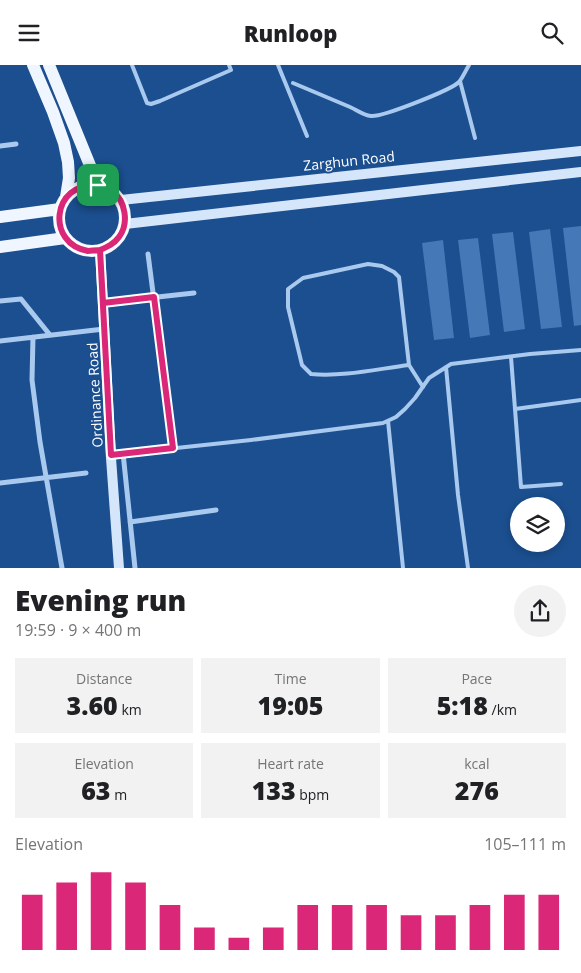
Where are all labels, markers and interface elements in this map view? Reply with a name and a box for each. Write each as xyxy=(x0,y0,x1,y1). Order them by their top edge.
text: Runloop xyxy=(244,18,337,48)
icon: menu xyxy=(15,19,43,47)
icon: search xyxy=(538,19,566,47)
street label: Zarghun Road xyxy=(302,146,396,175)
pin xyxy=(77,164,119,206)
icon: arrive xyxy=(84,171,112,199)
street label: Ordinance Road xyxy=(82,342,107,448)
map controls xyxy=(510,497,565,552)
button: layers xyxy=(510,497,565,552)
text: Evening run xyxy=(15,581,186,619)
button: share xyxy=(514,585,566,637)
text: 19:59 · 9 × 400 m xyxy=(15,619,141,641)
text: Distance xyxy=(76,669,132,688)
text: Time xyxy=(274,669,307,688)
text: Pace xyxy=(461,669,492,688)
text: 3.60 xyxy=(67,688,118,722)
text: 19:05 xyxy=(258,688,323,722)
text: 5:18 xyxy=(437,688,488,722)
text: km xyxy=(118,700,142,719)
text: /km xyxy=(488,700,517,719)
text: Elevation xyxy=(74,754,134,773)
text: Heart rate xyxy=(257,754,324,773)
text: kcal xyxy=(464,754,490,773)
text: 63 xyxy=(81,773,111,807)
text: 133 xyxy=(252,773,296,807)
text: 276 xyxy=(455,773,499,807)
text: m xyxy=(111,785,127,804)
text: bpm xyxy=(296,785,329,804)
text: Elevation xyxy=(15,833,83,855)
text: 105–111 m xyxy=(484,833,566,855)

